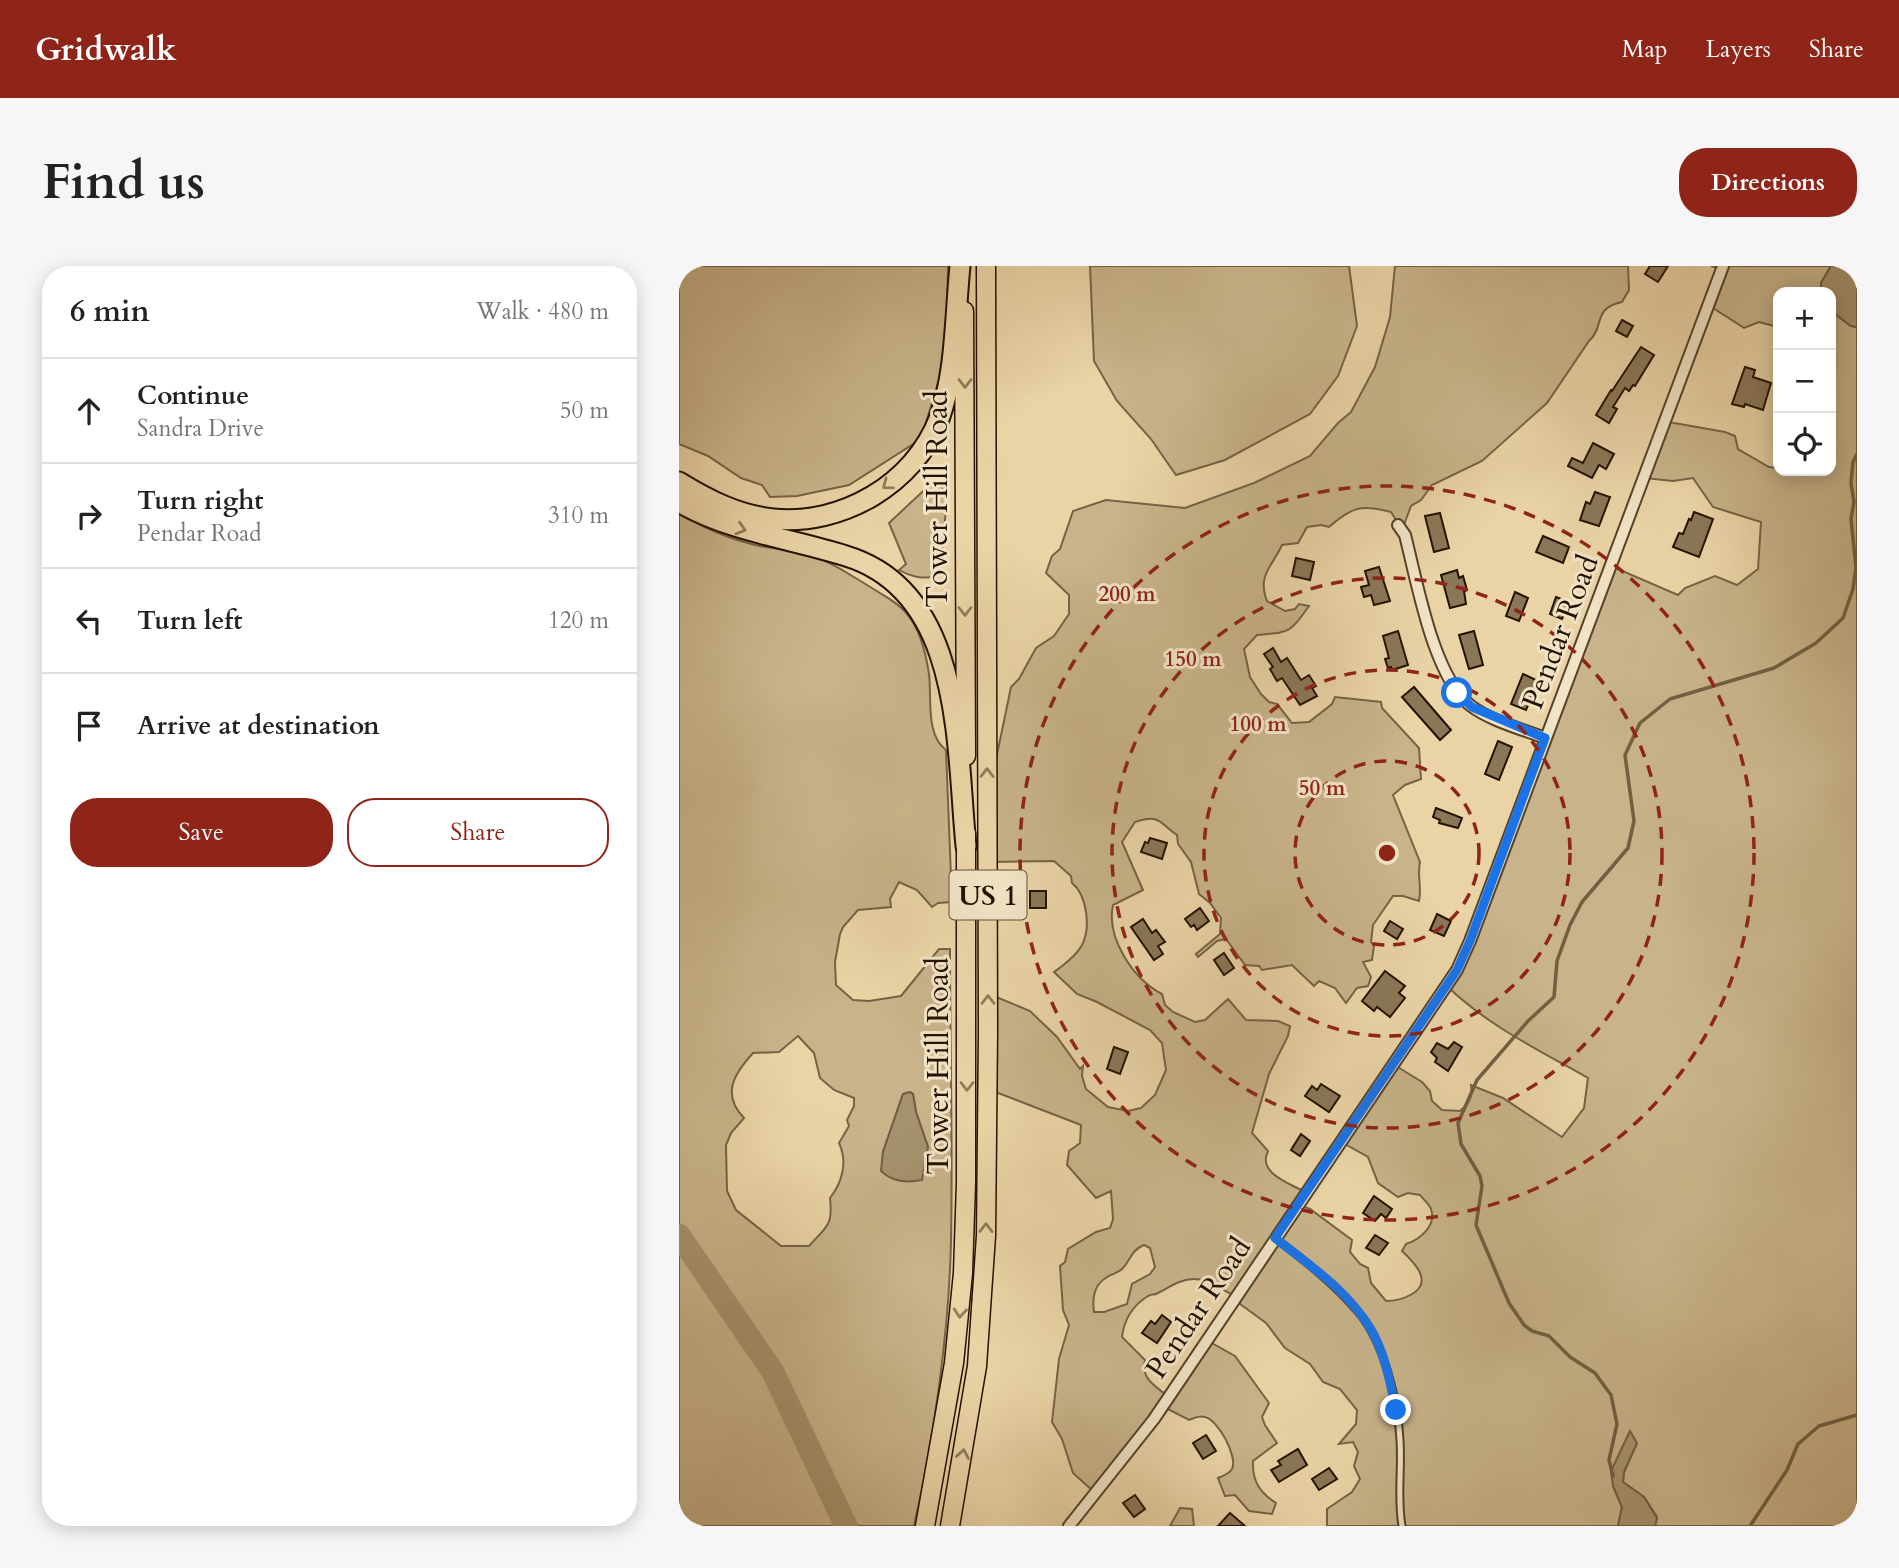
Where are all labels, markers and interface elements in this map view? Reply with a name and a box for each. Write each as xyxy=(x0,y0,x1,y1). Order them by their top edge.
text: Gridwalk xyxy=(35,27,177,72)
text: Map xyxy=(1622,33,1668,66)
text: Layers xyxy=(1706,33,1771,66)
text: Share xyxy=(1809,33,1864,66)
button: Directions xyxy=(1679,148,1857,217)
text: Find us xyxy=(42,149,205,216)
map controls xyxy=(1773,287,1836,476)
button: + xyxy=(1773,287,1836,350)
text: 6 min xyxy=(70,291,150,332)
text: Walk · 480 m xyxy=(476,296,609,327)
button: − xyxy=(1773,350,1836,413)
text: Continue xyxy=(137,378,249,413)
one-way arrow xyxy=(957,378,973,389)
street label: Tower Hill Road xyxy=(917,390,958,608)
icon: ahead xyxy=(70,392,108,430)
text: 50 m xyxy=(560,395,609,426)
text: Sandra Drive xyxy=(137,413,264,444)
button: locate xyxy=(1773,413,1836,476)
one-way arrow xyxy=(883,477,895,490)
text: Turn right xyxy=(137,483,264,518)
icon: right xyxy=(70,497,108,535)
text: 310 m xyxy=(548,500,609,531)
text: Pendar Road xyxy=(137,518,261,549)
one-way arrow xyxy=(735,521,747,536)
street label: Pendar Road xyxy=(1512,549,1609,715)
text: 200 m xyxy=(1098,580,1156,609)
icon: left xyxy=(70,602,108,640)
text: Turn left xyxy=(137,603,242,638)
text: 120 m xyxy=(548,605,609,636)
one-way arrow xyxy=(957,606,973,616)
text: 150 m xyxy=(1164,645,1222,674)
route start xyxy=(1441,677,1472,708)
icon: arrive xyxy=(70,707,108,745)
text: Arrive at destination xyxy=(137,708,380,743)
text: 100 m xyxy=(1229,710,1287,739)
one-way arrow xyxy=(979,767,995,778)
text: 50 m xyxy=(1299,774,1346,803)
button: Save xyxy=(70,798,333,867)
button: Share xyxy=(347,798,609,867)
centre of rings xyxy=(1375,841,1399,865)
road number: US 1 xyxy=(949,870,1027,920)
street label: Tower Hill Road xyxy=(918,957,959,1175)
one-way arrow xyxy=(980,995,996,1005)
one-way arrow xyxy=(959,1081,975,1092)
one-way arrow xyxy=(978,1222,994,1233)
street label: Pendar Road xyxy=(1136,1230,1261,1387)
one-way arrow xyxy=(953,1308,968,1319)
route end xyxy=(1380,1394,1411,1425)
one-way arrow xyxy=(955,1448,970,1460)

